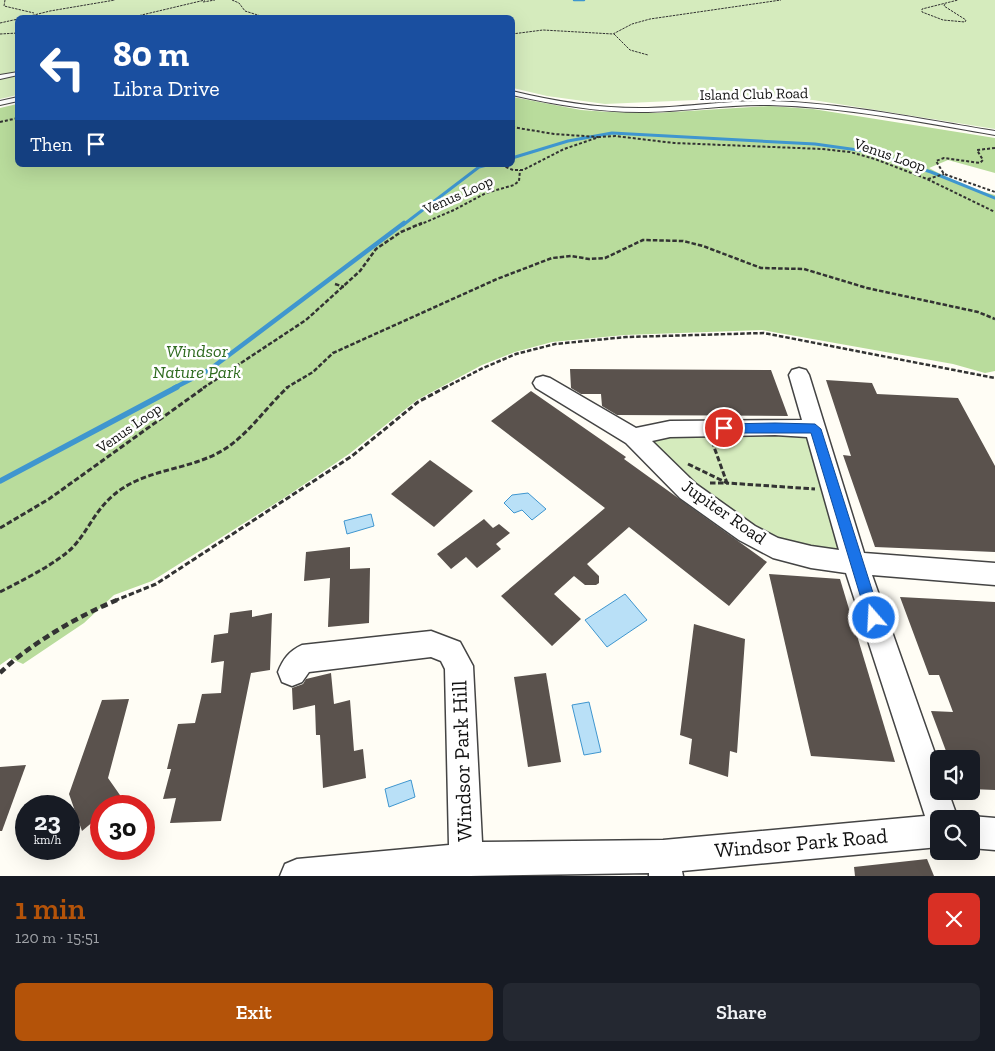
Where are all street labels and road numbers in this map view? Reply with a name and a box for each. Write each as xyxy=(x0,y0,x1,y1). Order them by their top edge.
street label: Island Club Road xyxy=(700,84,809,104)
street label: Venus Loop xyxy=(851,134,928,176)
street label: Venus Loop xyxy=(419,172,496,219)
street label: Venus Loop xyxy=(92,399,165,457)
street label: Jupiter Road xyxy=(678,475,771,549)
street label: Windsor Park Hill xyxy=(446,680,477,842)
street label: Windsor Park Road xyxy=(713,822,889,863)

